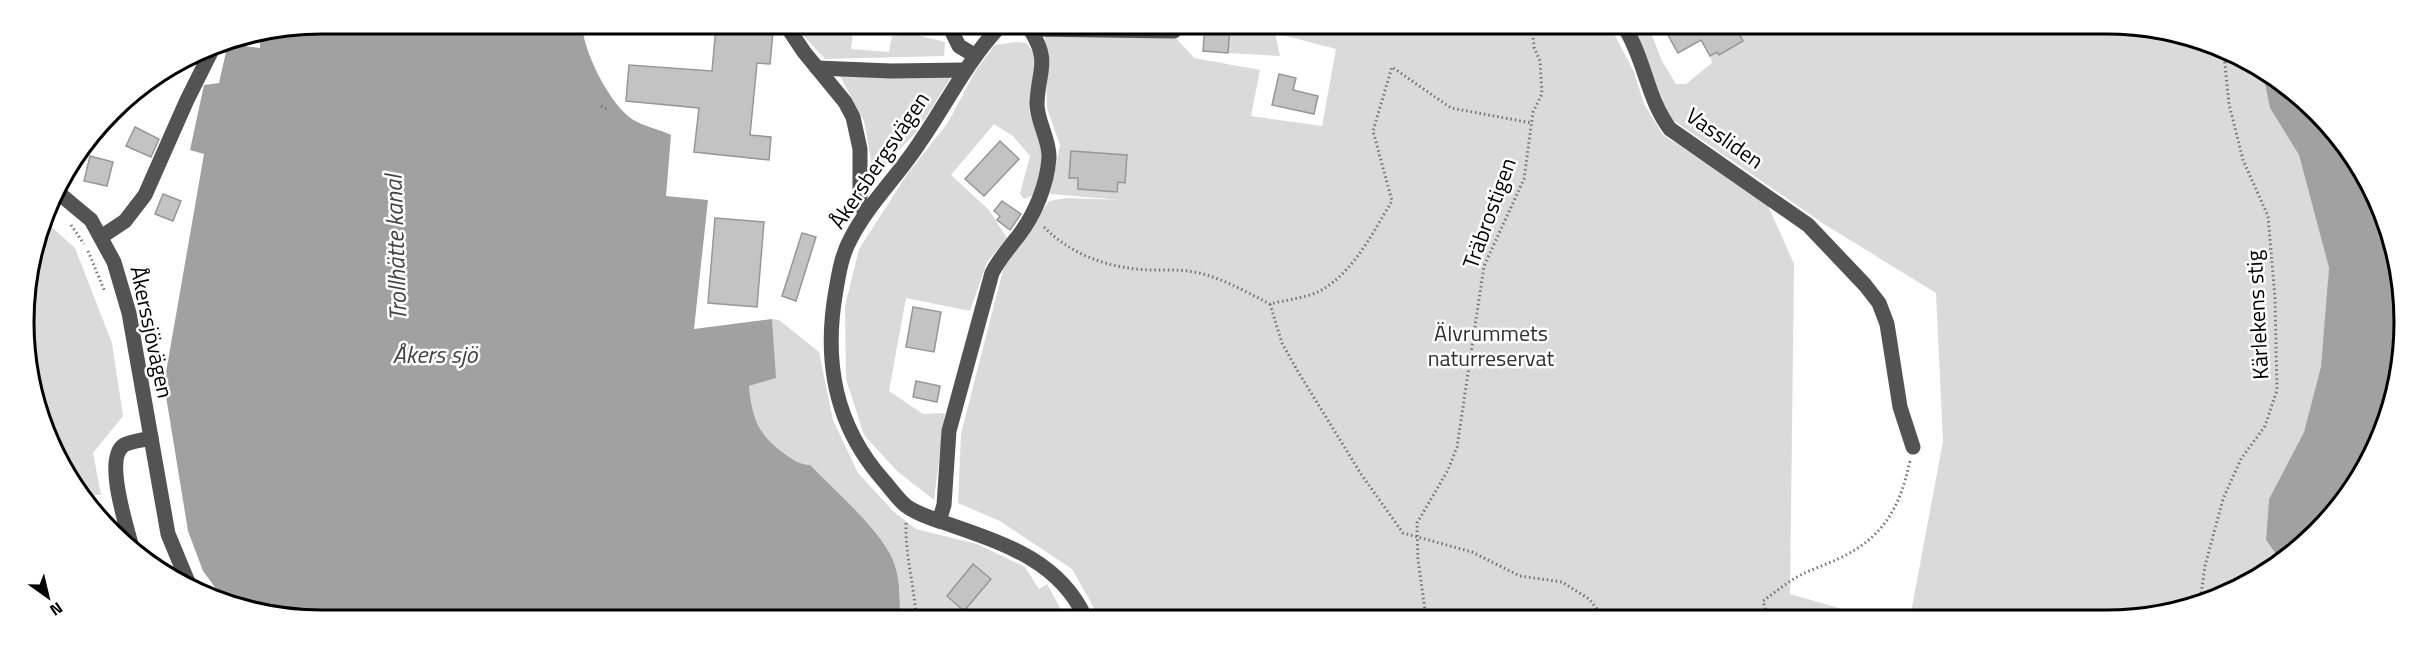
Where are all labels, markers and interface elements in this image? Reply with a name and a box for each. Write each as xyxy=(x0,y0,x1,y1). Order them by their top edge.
street label: Åkersbergsvägen xyxy=(820,84,938,236)
street label: Vassliden xyxy=(1679,99,1771,177)
street label: Träbrostigen xyxy=(1453,153,1525,273)
water label: Trollhätte kanal xyxy=(374,172,416,322)
street label: Kärlekens stig xyxy=(2237,249,2277,381)
street label: Åkerssjövägen xyxy=(121,263,183,401)
park label: Älvrummets naturreservat xyxy=(1428,316,1555,375)
water label: Åkers sjö xyxy=(393,336,479,372)
north arrow xyxy=(18,567,78,627)
text: N xyxy=(45,596,68,622)

